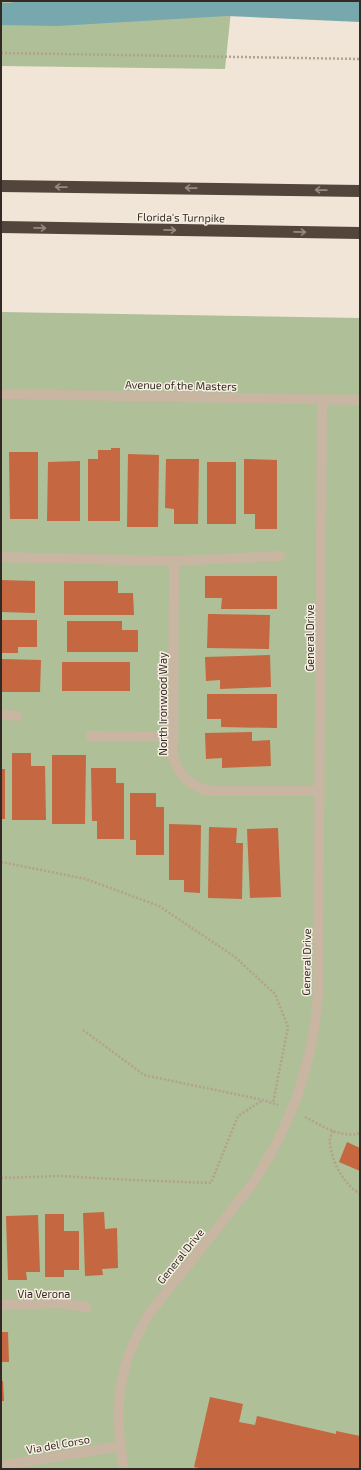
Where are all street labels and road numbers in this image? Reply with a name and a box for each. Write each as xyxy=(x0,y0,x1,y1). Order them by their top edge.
street label: Florida's Turnpike xyxy=(137,210,225,224)
street label: Avenue of the Masters xyxy=(125,378,238,392)
street label: General Drive xyxy=(303,604,316,672)
street label: North Ironwood Way xyxy=(156,652,169,756)
street label: General Drive xyxy=(299,928,313,996)
street label: General Drive xyxy=(154,1226,206,1286)
street label: Via Verona xyxy=(18,1287,70,1300)
street label: Via del Corso xyxy=(25,1432,91,1456)

